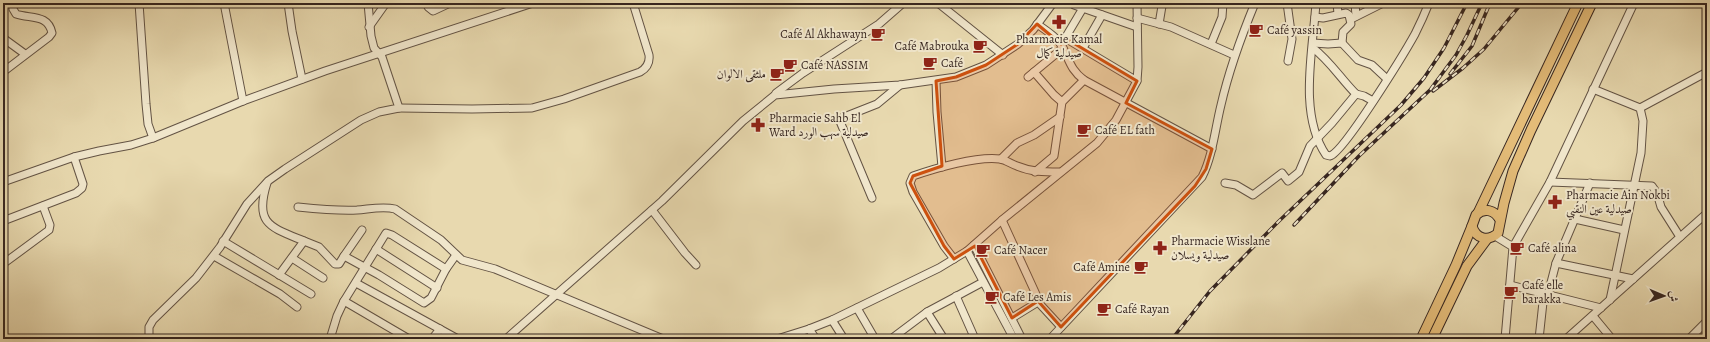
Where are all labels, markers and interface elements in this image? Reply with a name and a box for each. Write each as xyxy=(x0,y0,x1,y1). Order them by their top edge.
pharmacy icon: Pharmacie Kamal صيدلية كمال xyxy=(1051,14,1067,30)
cafe icon: Café yassin xyxy=(1248,22,1264,38)
place label: Café yassin xyxy=(1267,22,1322,38)
place label: Café Al Akhawayn xyxy=(780,26,867,42)
cafe icon: Café Al Akhawayn xyxy=(870,26,886,42)
place label: Pharmacie Kamal صيدلية كمال xyxy=(1016,31,1102,61)
place label: Café Mabrouka xyxy=(894,38,969,54)
cafe icon: Café Mabrouka xyxy=(972,38,988,54)
cafe icon: Café xyxy=(922,55,938,71)
place label: Café xyxy=(941,55,963,71)
cafe icon: Café NASSIM xyxy=(782,57,798,73)
place label: Café NASSIM xyxy=(801,57,868,73)
place label: ملثقى الالوان xyxy=(717,66,766,83)
cafe icon: ملثقى الالوان xyxy=(769,66,785,82)
place label: Pharmacie Sahb El Ward صيدلية سهب الورد xyxy=(768,110,869,140)
pharmacy icon: Pharmacie Sahb El Ward صيدلية سهب الورد xyxy=(750,117,766,133)
cafe icon: Café EL fath xyxy=(1076,122,1092,138)
place label: Café EL fath xyxy=(1095,122,1156,138)
place label: Pharmacie Ain Nokbi صيدلية عين النقبي xyxy=(1566,187,1670,221)
pharmacy icon: Pharmacie Ain Nokbi صيدلية عين النقبي xyxy=(1547,194,1563,210)
place label: Pharmacie Wisslane صيدلية ويسلان xyxy=(1171,233,1270,263)
pharmacy icon: Pharmacie Wisslane صيدلية ويسلان xyxy=(1152,240,1168,256)
cafe icon: Café alina xyxy=(1509,240,1525,256)
place label: Café alina xyxy=(1528,240,1577,256)
cafe icon: Café Nacer xyxy=(975,242,991,258)
place label: Café Nacer xyxy=(994,242,1048,258)
place label: Café Amine xyxy=(1073,259,1130,275)
cafe icon: Café Amine xyxy=(1133,259,1149,275)
north arrow xyxy=(1644,276,1684,316)
place label: Café elle barakka xyxy=(1522,277,1563,307)
cafe icon: Café elle barakka xyxy=(1503,284,1519,300)
cafe icon: Café Les Amis xyxy=(984,289,1000,305)
place label: Café Les Amis xyxy=(1003,289,1071,305)
text: ش xyxy=(1666,291,1681,302)
cafe icon: Café Rayan xyxy=(1096,301,1112,317)
place label: Café Rayan xyxy=(1115,301,1170,317)

